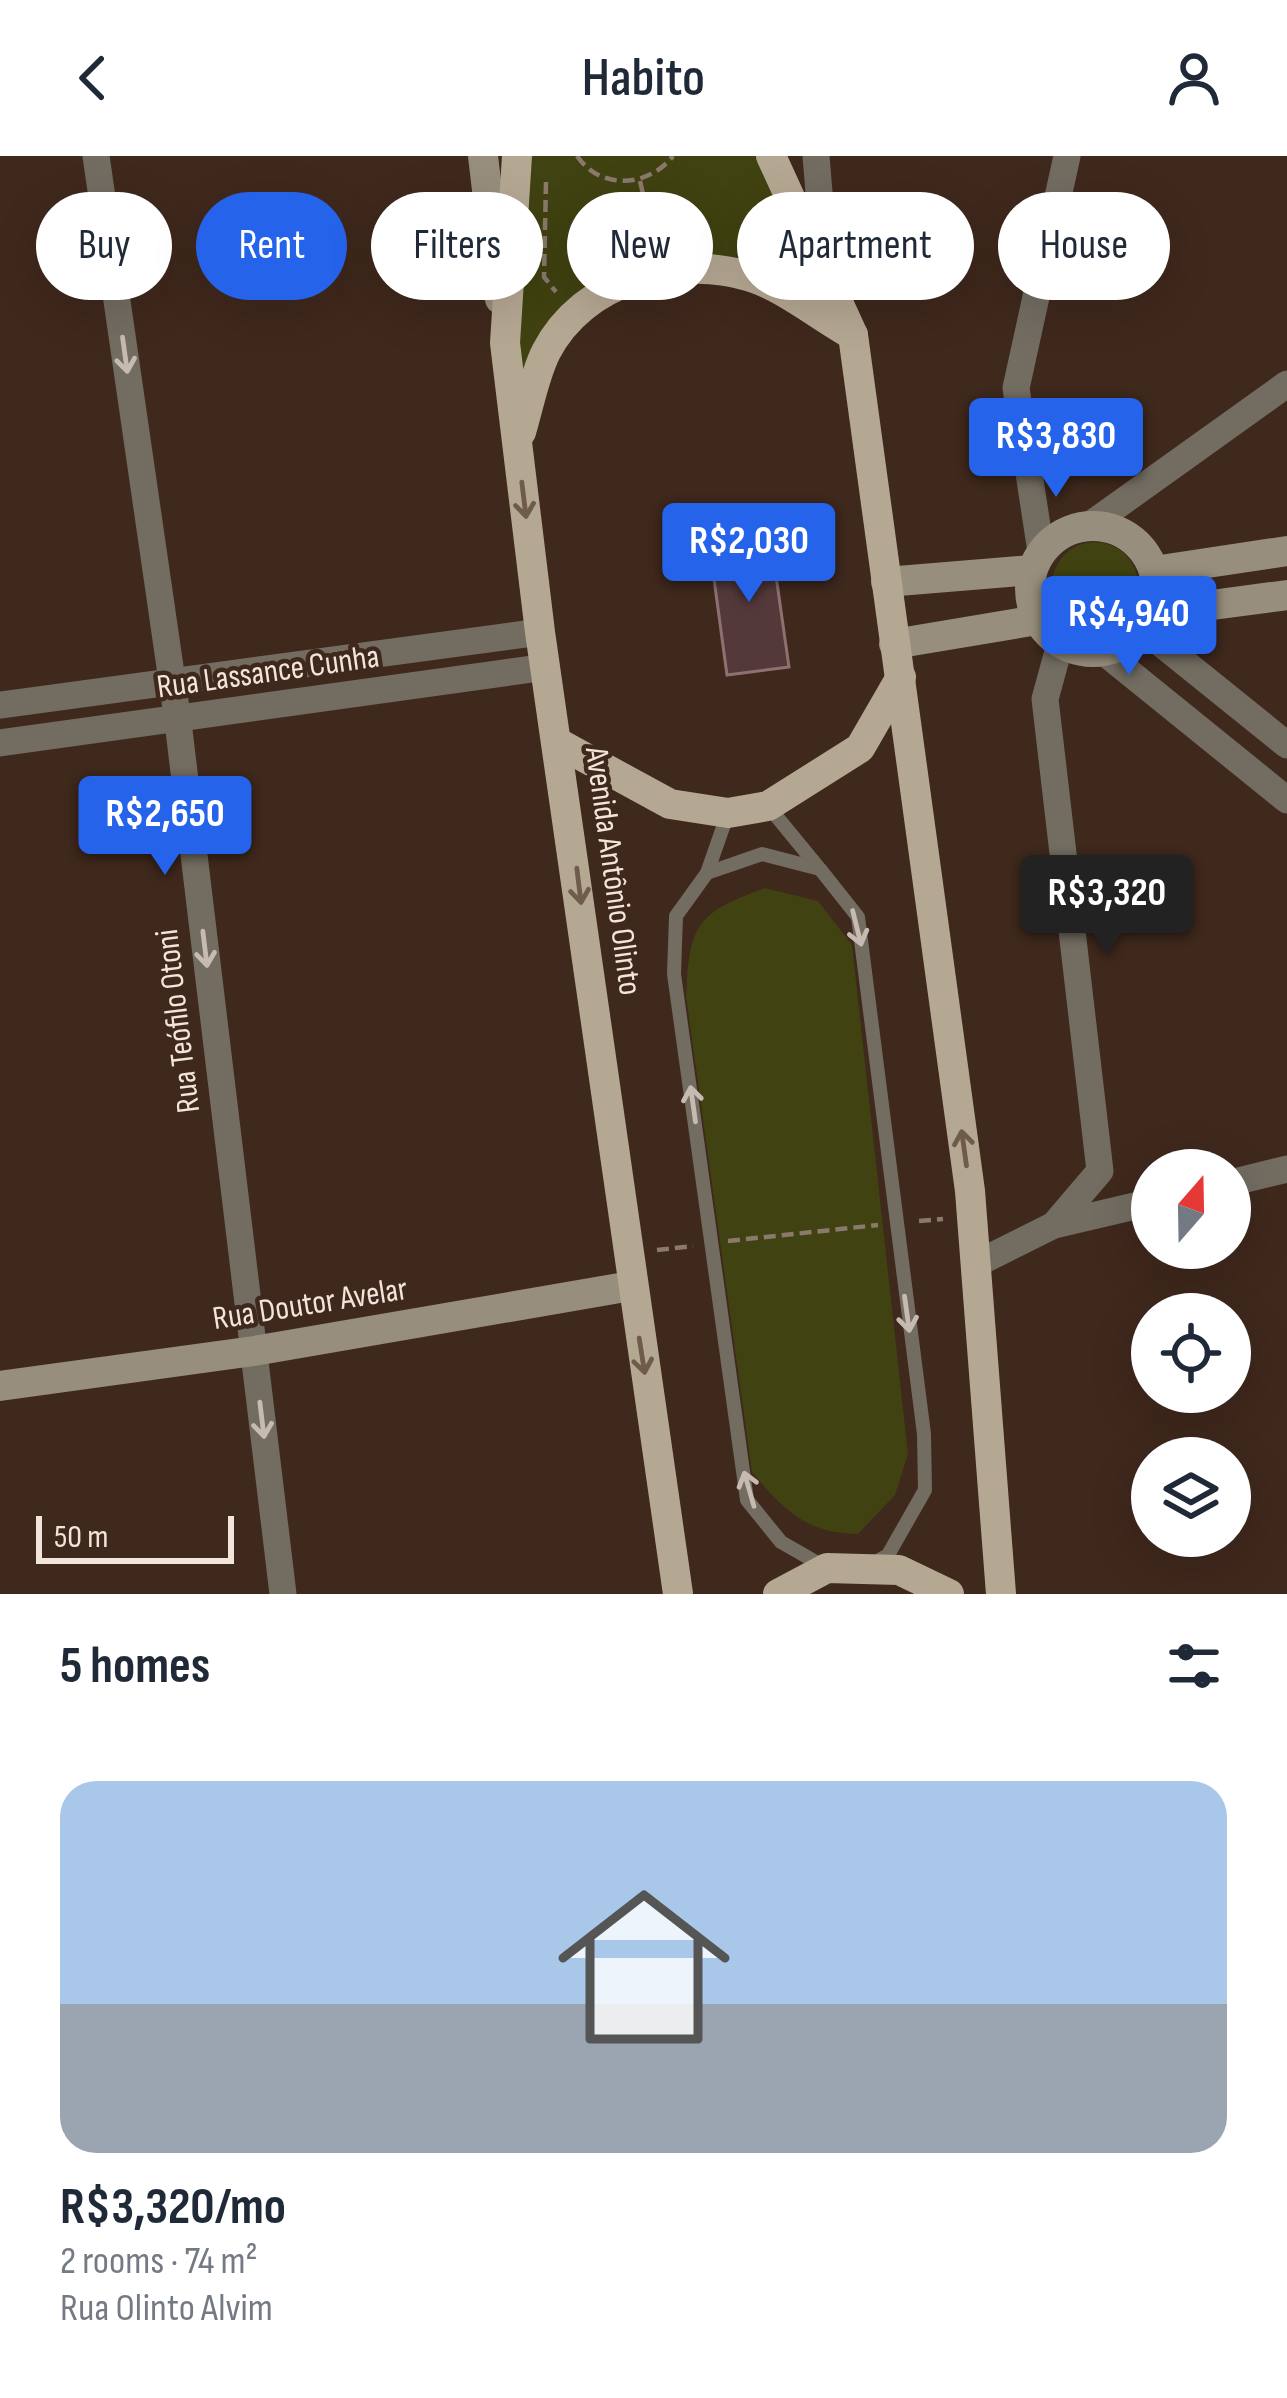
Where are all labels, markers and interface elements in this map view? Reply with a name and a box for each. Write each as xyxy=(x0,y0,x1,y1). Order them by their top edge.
icon: back xyxy=(60,45,126,111)
icon: person xyxy=(1161,45,1227,111)
text: Habito xyxy=(582,46,705,111)
chip: Buy xyxy=(36,192,172,300)
chip: Rent xyxy=(196,192,347,300)
chip: Filters xyxy=(371,192,543,300)
chip: New xyxy=(567,192,713,300)
chip: Apartment xyxy=(737,192,974,300)
chip: House xyxy=(998,192,1170,300)
one-way arrow xyxy=(114,335,137,374)
pin: R$3,830 xyxy=(945,398,1167,500)
text: R$3,830 xyxy=(996,413,1116,460)
one-way arrow xyxy=(514,480,536,519)
pin: R$2,030 xyxy=(638,503,860,605)
text: R$2,030 xyxy=(689,518,809,565)
pin: R$4,940 xyxy=(1018,576,1240,678)
text: R$4,940 xyxy=(1068,591,1190,638)
street label: Rua Lassance Cunha xyxy=(154,637,382,707)
street label: Avenida Antônio Olinto xyxy=(576,743,650,998)
pin: R$2,650 xyxy=(54,776,276,878)
text: R$2,650 xyxy=(105,791,225,838)
pin: R$3,320 xyxy=(996,855,1218,957)
one-way arrow xyxy=(568,866,591,905)
text: R$3,320 xyxy=(1048,870,1166,917)
one-way arrow xyxy=(847,909,869,947)
street label: Rua Teófilo Otoni xyxy=(147,927,209,1115)
one-way arrow xyxy=(195,929,217,968)
one-way arrow xyxy=(681,1085,704,1124)
one-way arrow xyxy=(952,1129,975,1168)
north arrow xyxy=(1131,1149,1251,1269)
map controls xyxy=(1131,1149,1251,1557)
street label: Rua Doutor Avelar xyxy=(210,1269,410,1339)
button: locate xyxy=(1131,1293,1251,1413)
one-way arrow xyxy=(896,1294,919,1333)
one-way arrow xyxy=(631,1336,654,1375)
one-way arrow xyxy=(252,1400,274,1439)
button: layers xyxy=(1131,1437,1251,1557)
one-way arrow xyxy=(736,1471,758,1509)
scale bar xyxy=(36,1510,234,1563)
text: 50 m xyxy=(54,1517,108,1557)
icon: filters xyxy=(1161,1633,1227,1699)
text: 5 homes xyxy=(60,1636,210,1697)
icon: home xyxy=(536,1859,752,2075)
text: R$3,320/mo xyxy=(60,2177,286,2238)
text: 2 rooms · 74 m² xyxy=(60,2238,258,2285)
text: Rua Olinto Alvim xyxy=(60,2285,273,2332)

